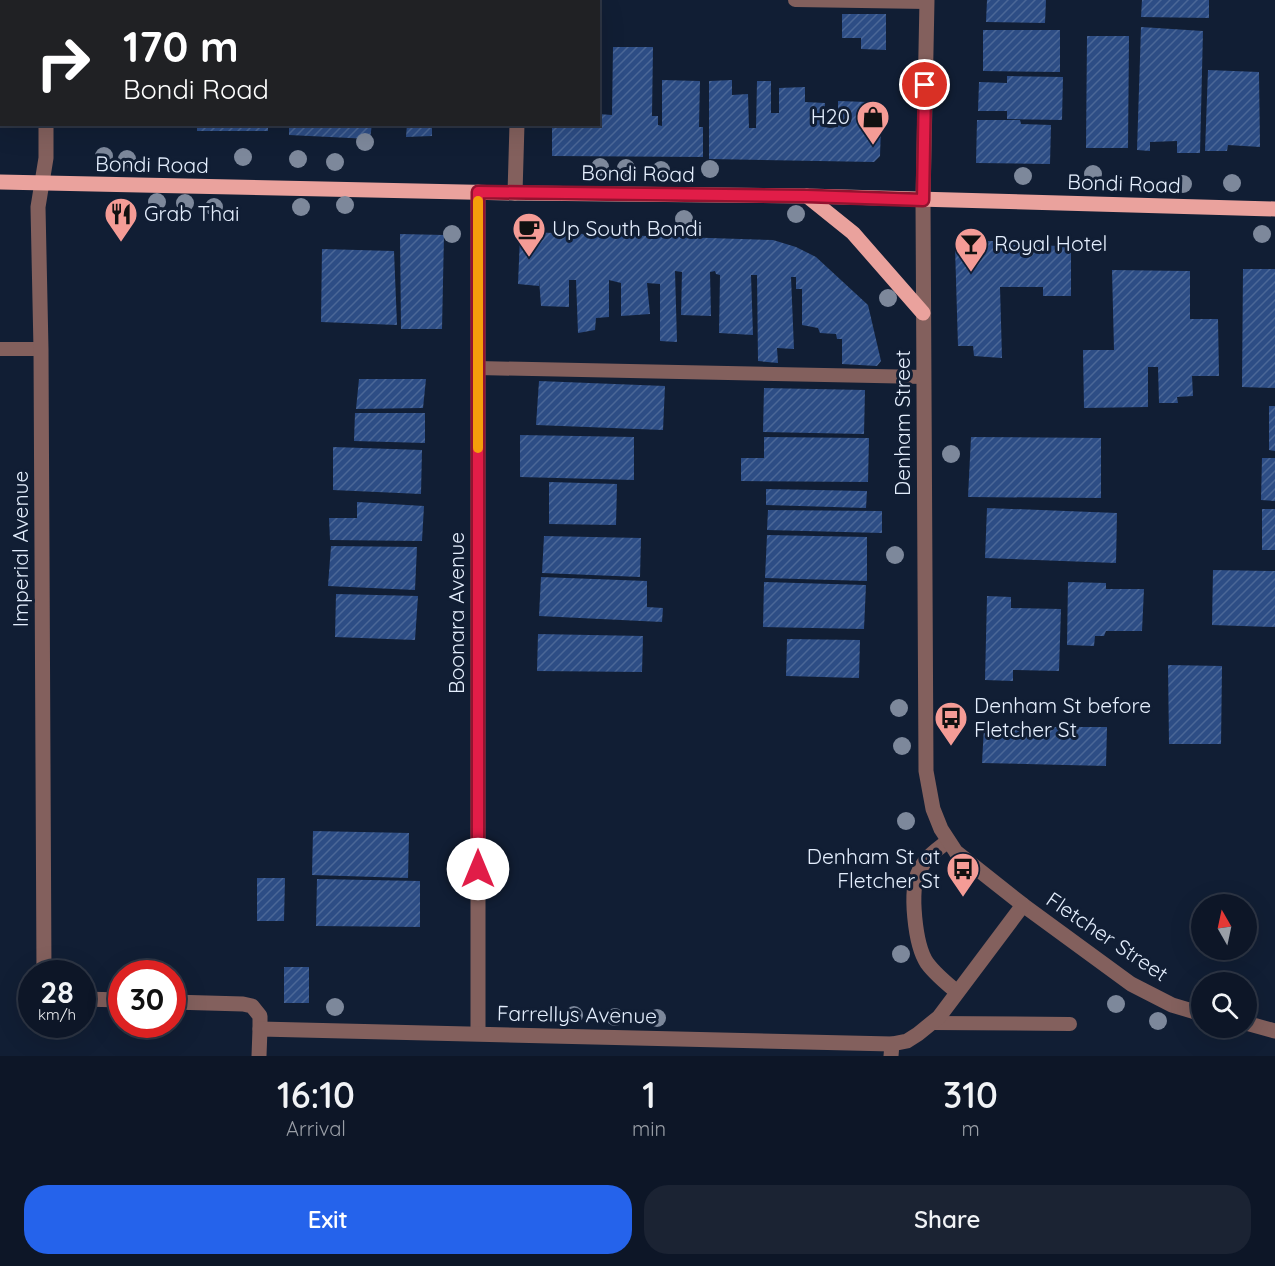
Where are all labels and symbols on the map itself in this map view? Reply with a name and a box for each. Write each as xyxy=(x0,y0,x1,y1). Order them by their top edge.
pin xyxy=(899,59,950,110)
shop icon: H20 xyxy=(855,99,891,146)
place label: H20 xyxy=(811,103,850,129)
street label: Bondi Road xyxy=(95,150,209,178)
street label: Bondi Road xyxy=(581,159,695,187)
street label: Bondi Road xyxy=(1067,168,1181,198)
restaurant icon: Grab Thai xyxy=(103,196,139,243)
place label: Grab Thai xyxy=(144,200,239,226)
cafe icon: Up South Bondi xyxy=(511,211,547,258)
place label: Up South Bondi xyxy=(552,215,702,241)
bar icon: Royal Hotel xyxy=(953,226,989,273)
place label: Royal Hotel xyxy=(994,230,1107,256)
street label: Denham Street xyxy=(889,350,915,496)
street label: Imperial Avenue xyxy=(7,471,33,627)
street label: Boonara Avenue xyxy=(443,532,469,694)
place label: Denham St before Fletcher St xyxy=(974,692,1151,742)
bus stop icon: Denham St before Fletcher St xyxy=(933,700,969,747)
position arrow xyxy=(446,837,510,901)
place label: Denham St at Fletcher St xyxy=(807,843,940,893)
bus stop icon: Denham St at Fletcher St xyxy=(945,851,981,898)
street label: Fletcher Street xyxy=(1042,886,1173,986)
north arrow xyxy=(1191,894,1257,960)
speed limit sign: 30 xyxy=(108,960,186,1038)
street label: Farrellys Avenue xyxy=(497,1000,657,1028)

